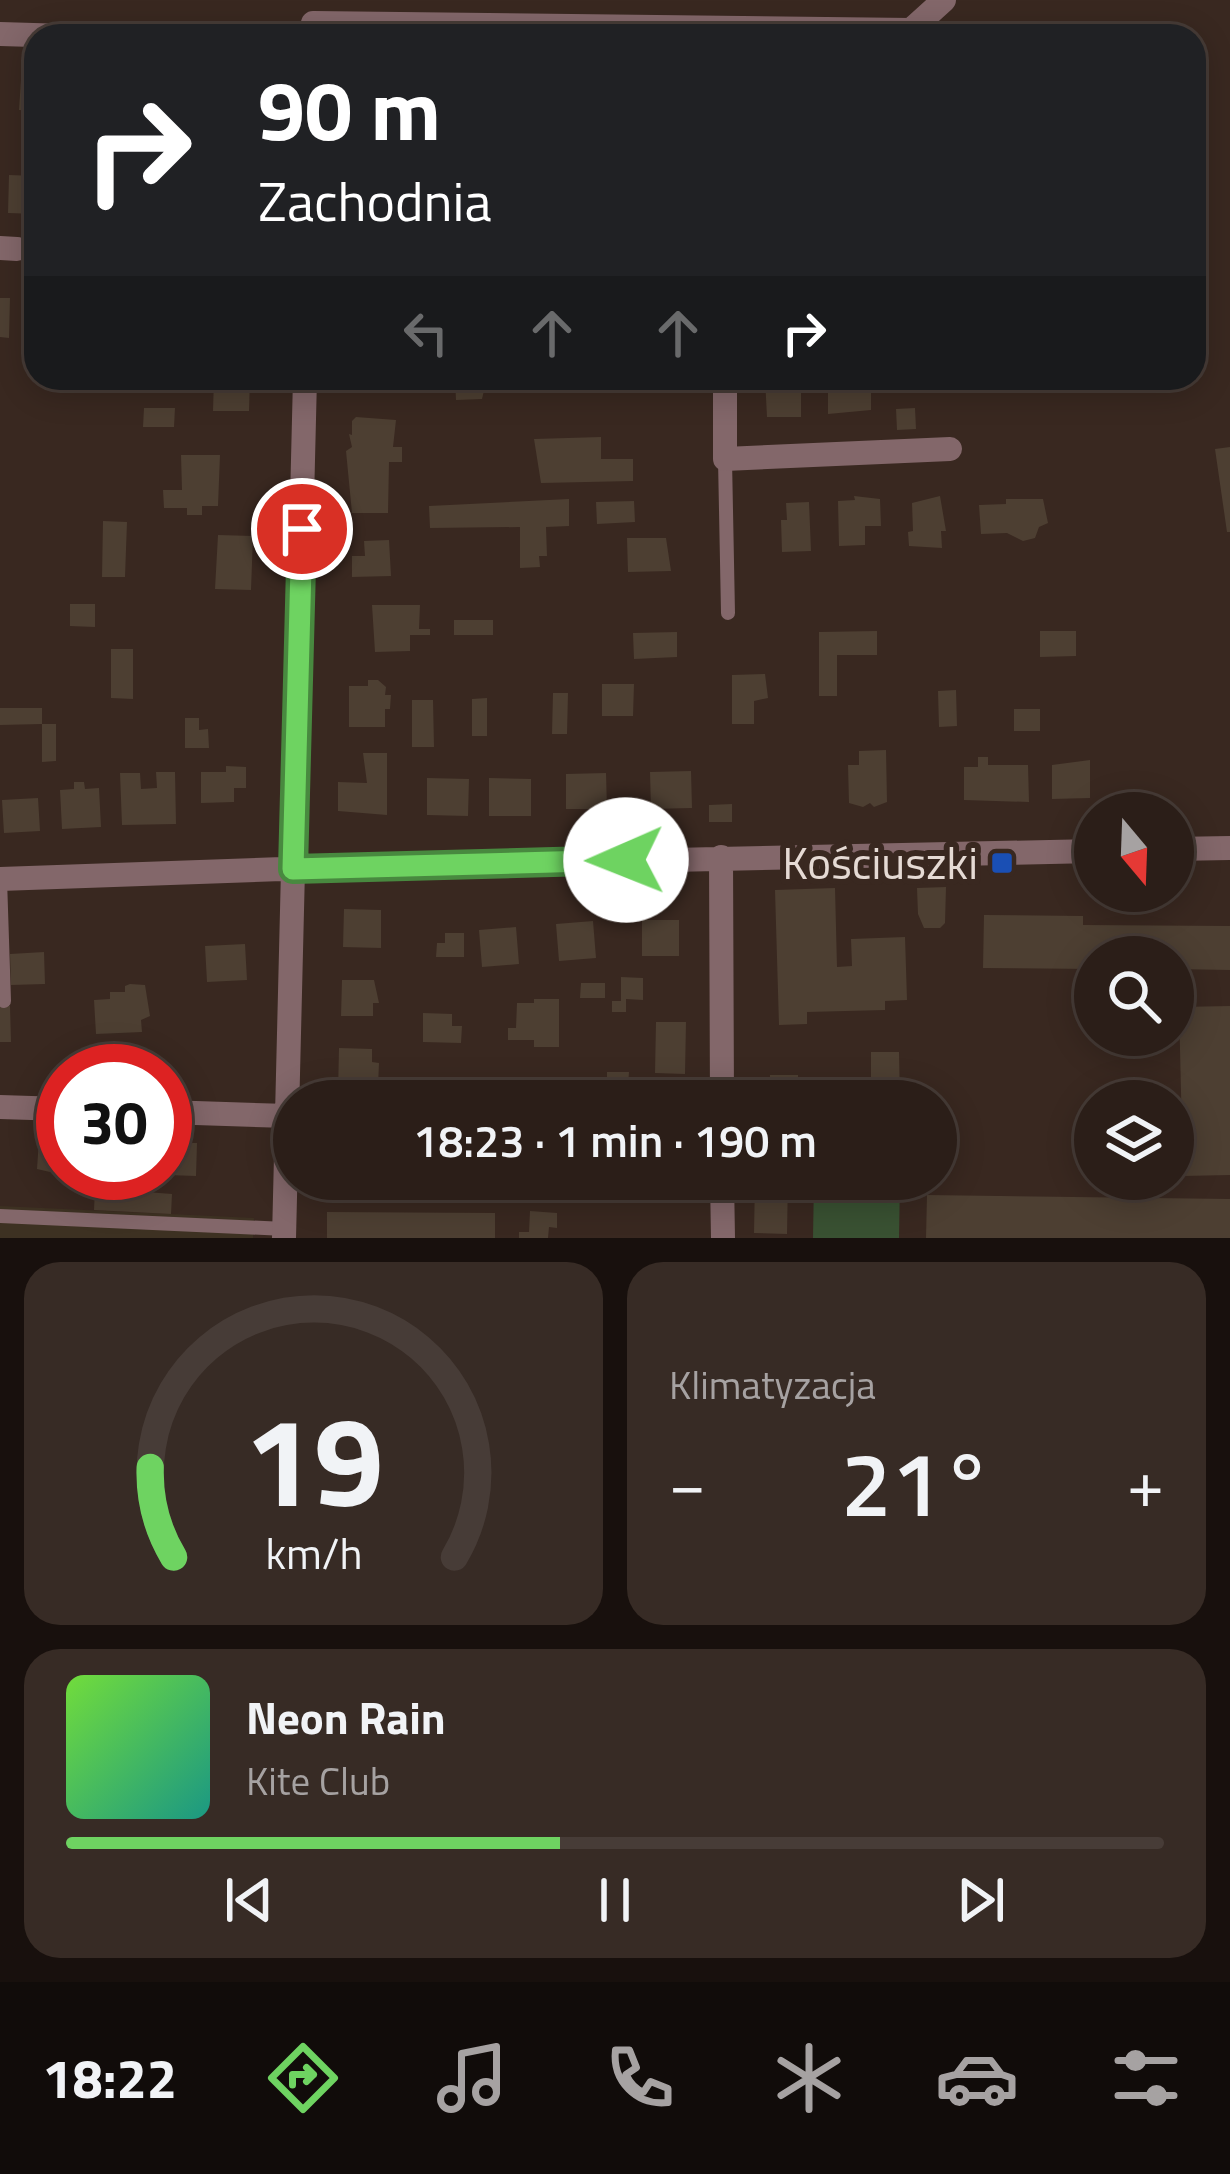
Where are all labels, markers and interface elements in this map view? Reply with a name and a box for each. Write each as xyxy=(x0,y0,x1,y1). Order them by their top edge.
text: 90 m xyxy=(258,45,441,173)
icon: right xyxy=(60,72,216,228)
text: Zachodnia xyxy=(258,160,492,242)
icon: left xyxy=(393,300,459,366)
icon: ahead xyxy=(519,300,585,366)
icon: ahead xyxy=(645,300,711,366)
icon: right xyxy=(771,300,837,366)
pin xyxy=(251,478,353,580)
icon: arrive xyxy=(269,496,335,562)
north arrow xyxy=(1074,792,1194,912)
map controls xyxy=(1074,792,1194,1200)
position arrow xyxy=(563,797,689,923)
place label: Kościuszki xyxy=(782,828,978,896)
marker: Kościuszki xyxy=(989,850,1015,876)
button: search xyxy=(1074,936,1194,1056)
speed limit sign: 30 xyxy=(36,1044,192,1200)
button: layers xyxy=(1074,1080,1194,1200)
text: 18:23 · 1 min · 190 m xyxy=(413,1106,817,1174)
text: Klimatyzacja xyxy=(669,1355,876,1414)
text: 19 xyxy=(244,1365,383,1554)
text: 21° xyxy=(841,1414,992,1551)
text: − xyxy=(669,1432,706,1533)
text: + xyxy=(1127,1432,1164,1533)
text: km/h xyxy=(265,1519,362,1585)
text: Neon Rain xyxy=(246,1683,446,1751)
text: Kite Club xyxy=(246,1751,390,1810)
icon: previous xyxy=(216,1867,282,1933)
icon: pause xyxy=(582,1867,648,1933)
icon: next xyxy=(948,1867,1014,1933)
icon: directions xyxy=(261,2036,345,2120)
icon: music xyxy=(430,2036,514,2120)
icon: phone xyxy=(598,2036,682,2120)
icon: climate xyxy=(767,2036,851,2120)
icon: car xyxy=(935,2036,1019,2120)
icon: filters xyxy=(1104,2036,1188,2120)
text: 18:22 xyxy=(42,2037,177,2119)

